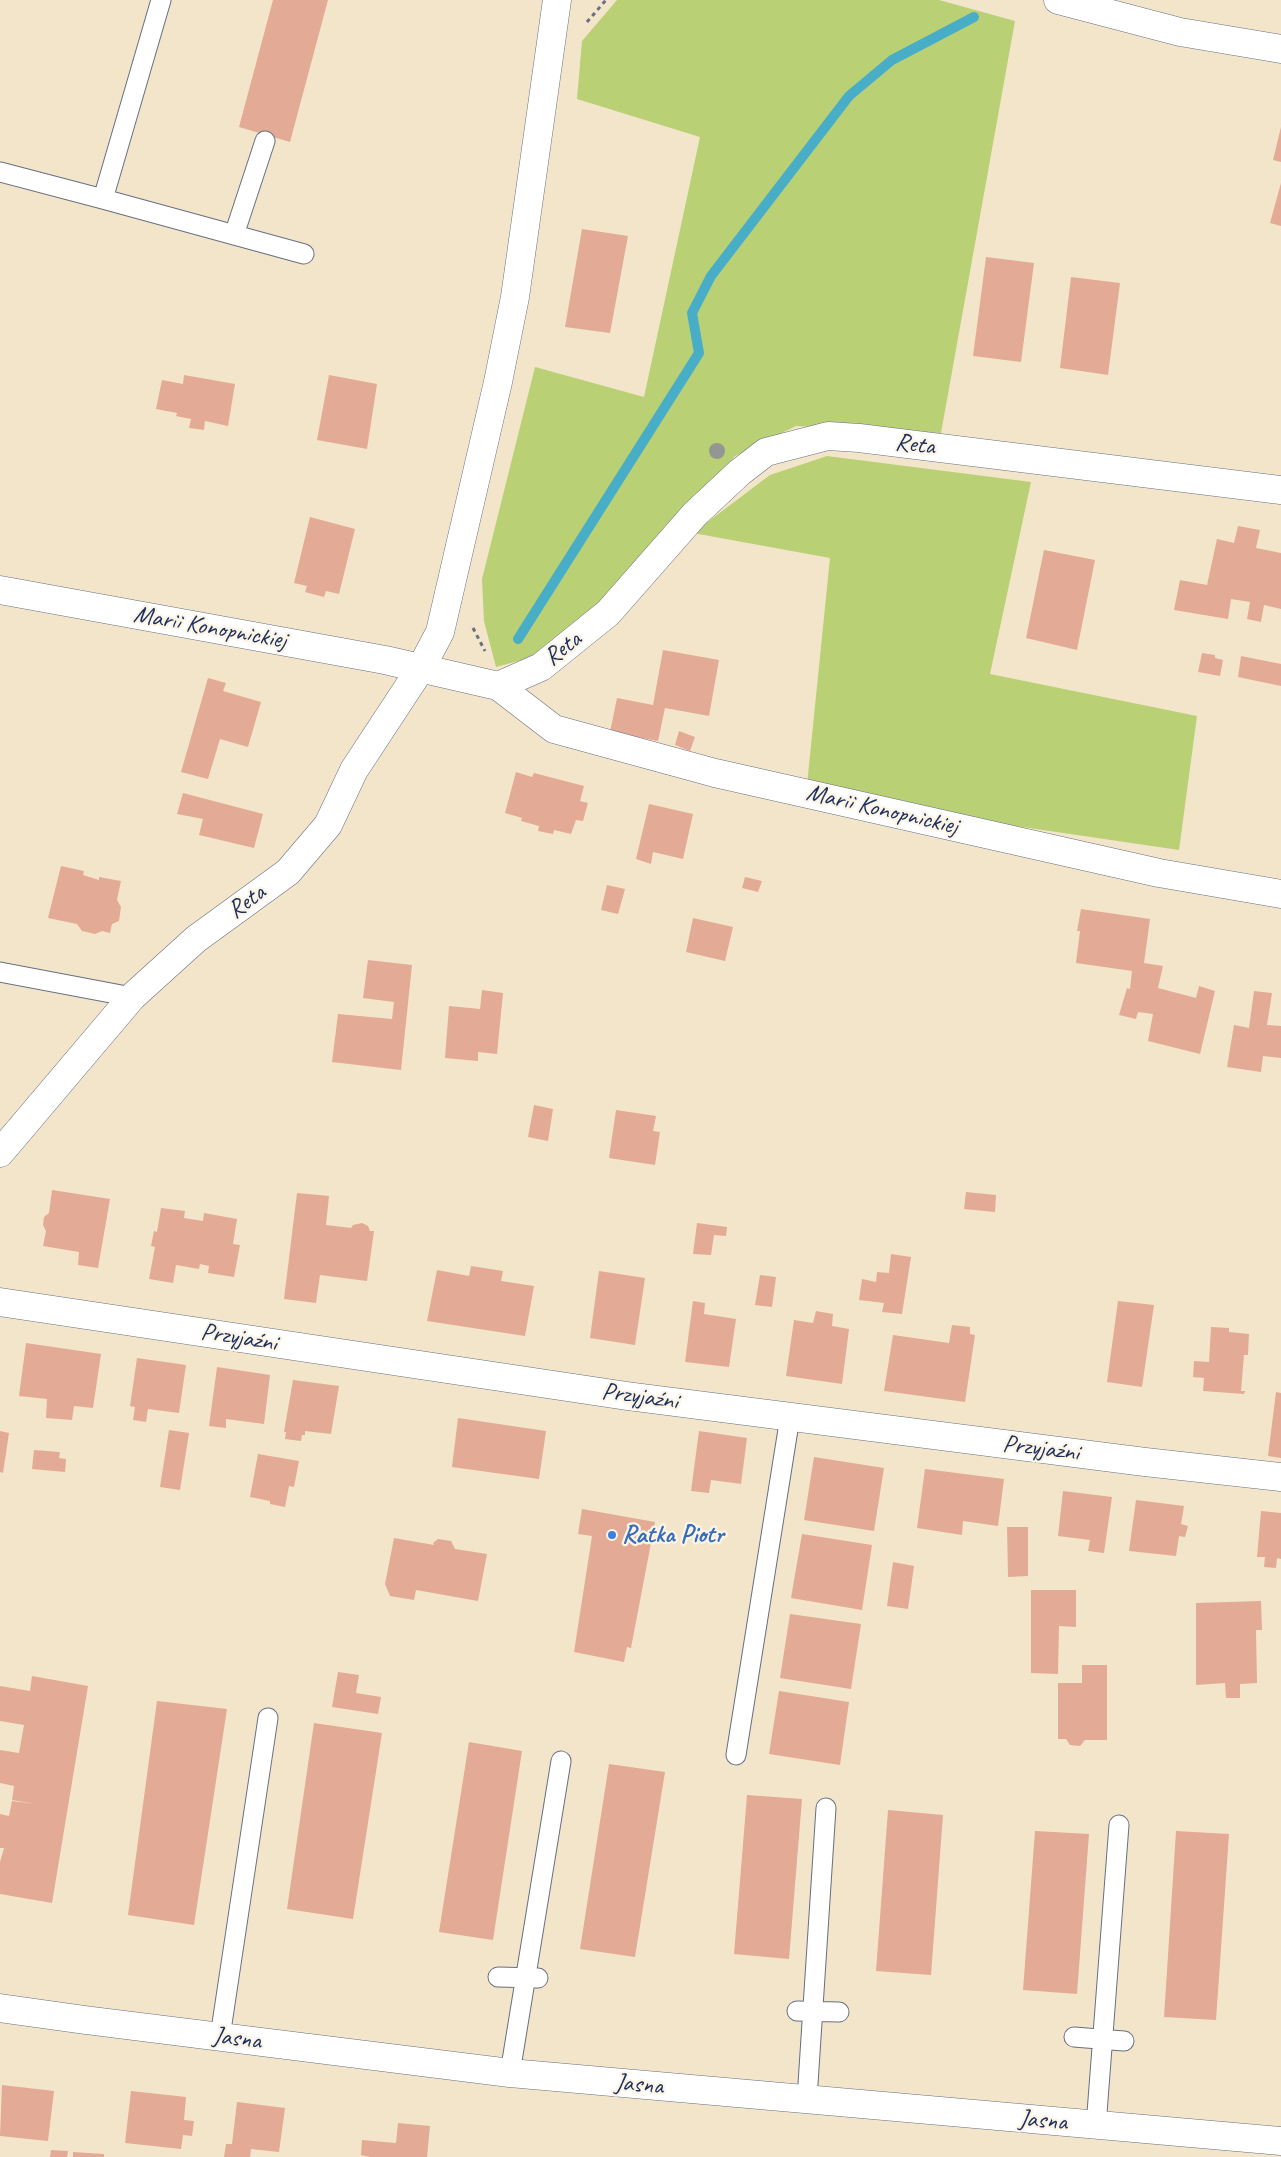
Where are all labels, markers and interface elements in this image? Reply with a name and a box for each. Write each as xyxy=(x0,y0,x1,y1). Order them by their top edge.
street label: Reta xyxy=(894,428,936,462)
street label: Marii Konopnickiej xyxy=(131,600,289,656)
street label: Reta xyxy=(538,625,588,673)
street label: Marii Konopnickiej xyxy=(803,778,961,842)
street label: Reta xyxy=(222,878,272,926)
street label: Przyjaźni xyxy=(199,1317,279,1359)
street label: Przyjaźni xyxy=(600,1377,680,1417)
street label: Przyjaźni xyxy=(1001,1429,1081,1469)
place label: Ratka Piotr xyxy=(622,1520,724,1550)
marker: Ratka Piotr xyxy=(606,1529,618,1541)
street label: Jasna xyxy=(211,2021,263,2057)
street label: Jasna xyxy=(614,2068,664,2102)
street label: Jasna xyxy=(1018,2104,1068,2138)

